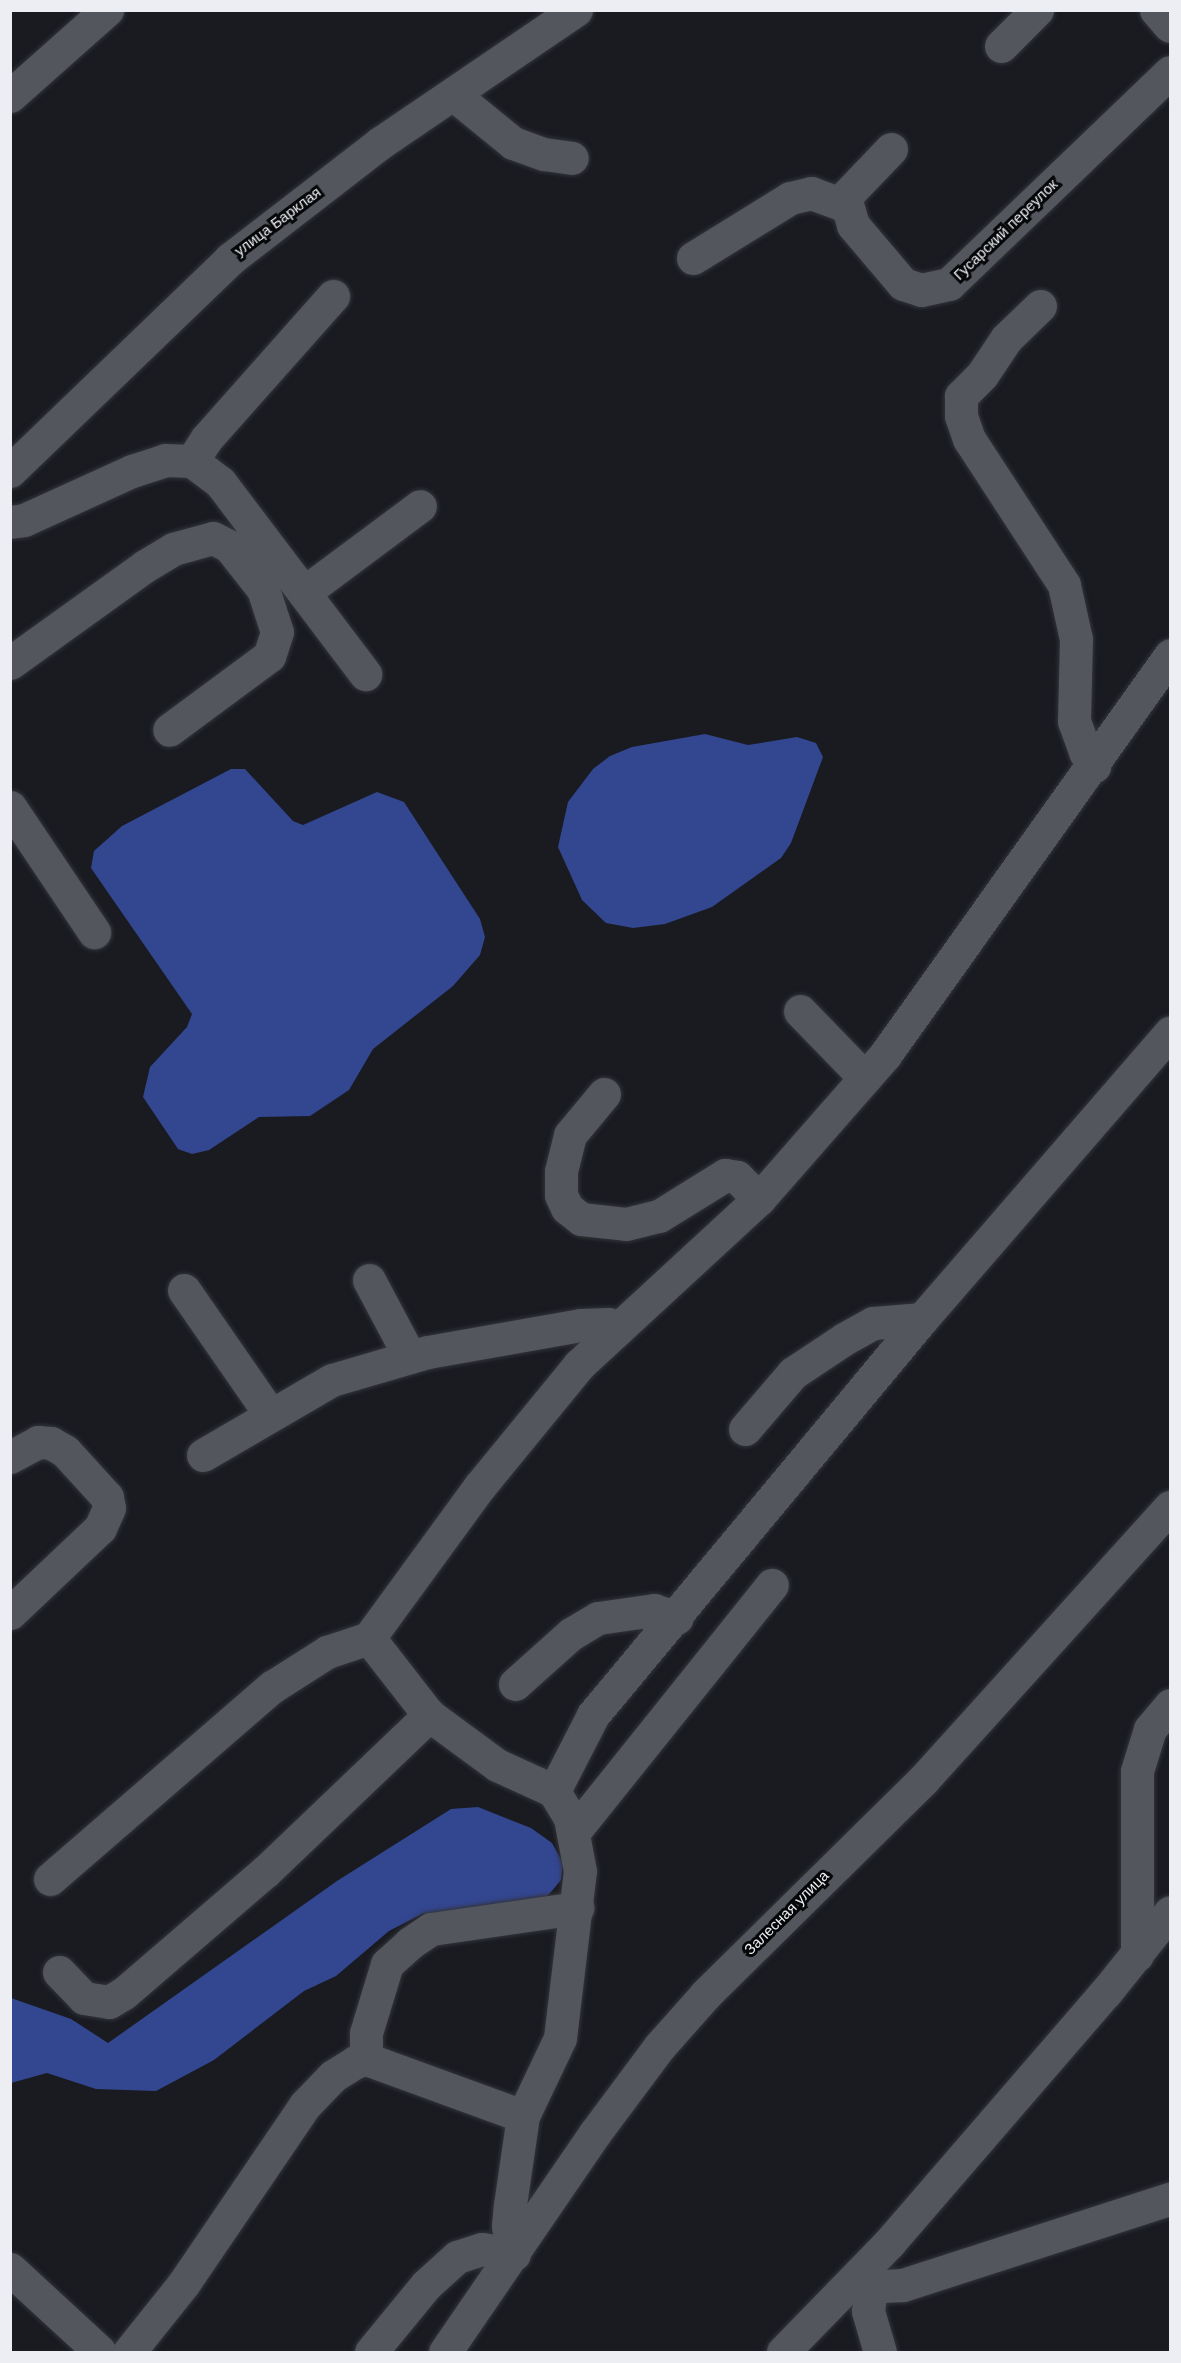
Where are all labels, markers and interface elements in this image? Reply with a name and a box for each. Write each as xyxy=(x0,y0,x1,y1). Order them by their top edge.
street label: Гусарский переулок xyxy=(950,176,1062,284)
street label: улица Барклая xyxy=(231,184,325,260)
street label: Залесная улица xyxy=(741,1867,833,1959)

